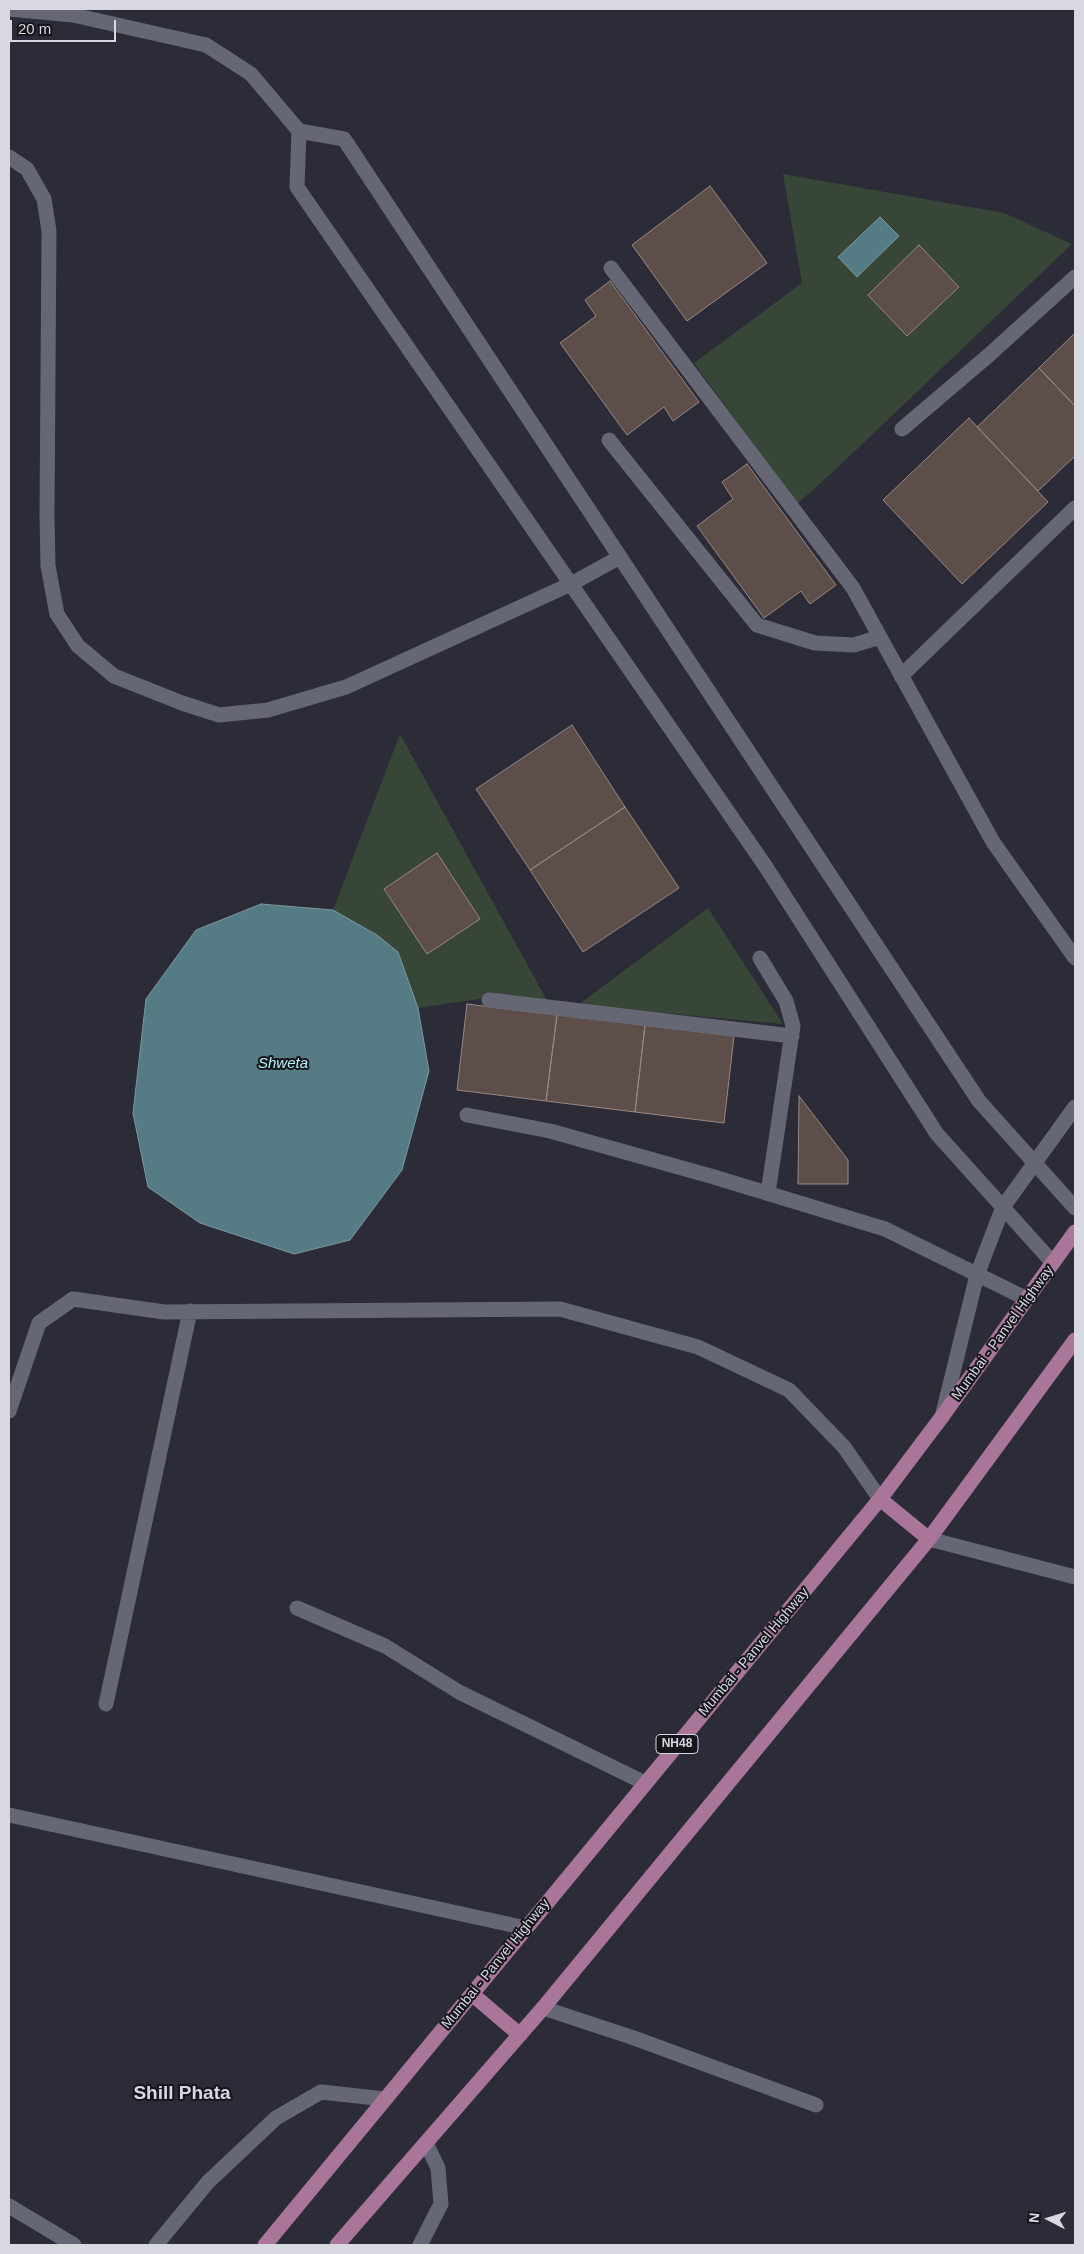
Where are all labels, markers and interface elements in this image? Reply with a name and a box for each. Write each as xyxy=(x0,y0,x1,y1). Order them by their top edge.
scale bar xyxy=(12,10,119,42)
text: 20 m xyxy=(18,20,51,37)
water label: Shweta xyxy=(258,1055,308,1073)
street label: Mumbai - Panvel Highway xyxy=(948,1262,1058,1404)
street label: Mumbai - Panvel Highway xyxy=(695,1584,813,1720)
road number: NH48 xyxy=(656,1735,698,1754)
street label: Mumbai - Panvel Highway xyxy=(438,1896,554,2032)
district label: Shill Phata xyxy=(133,2083,231,2105)
north arrow xyxy=(1024,2194,1074,2244)
text: N xyxy=(1026,2212,1042,2223)

